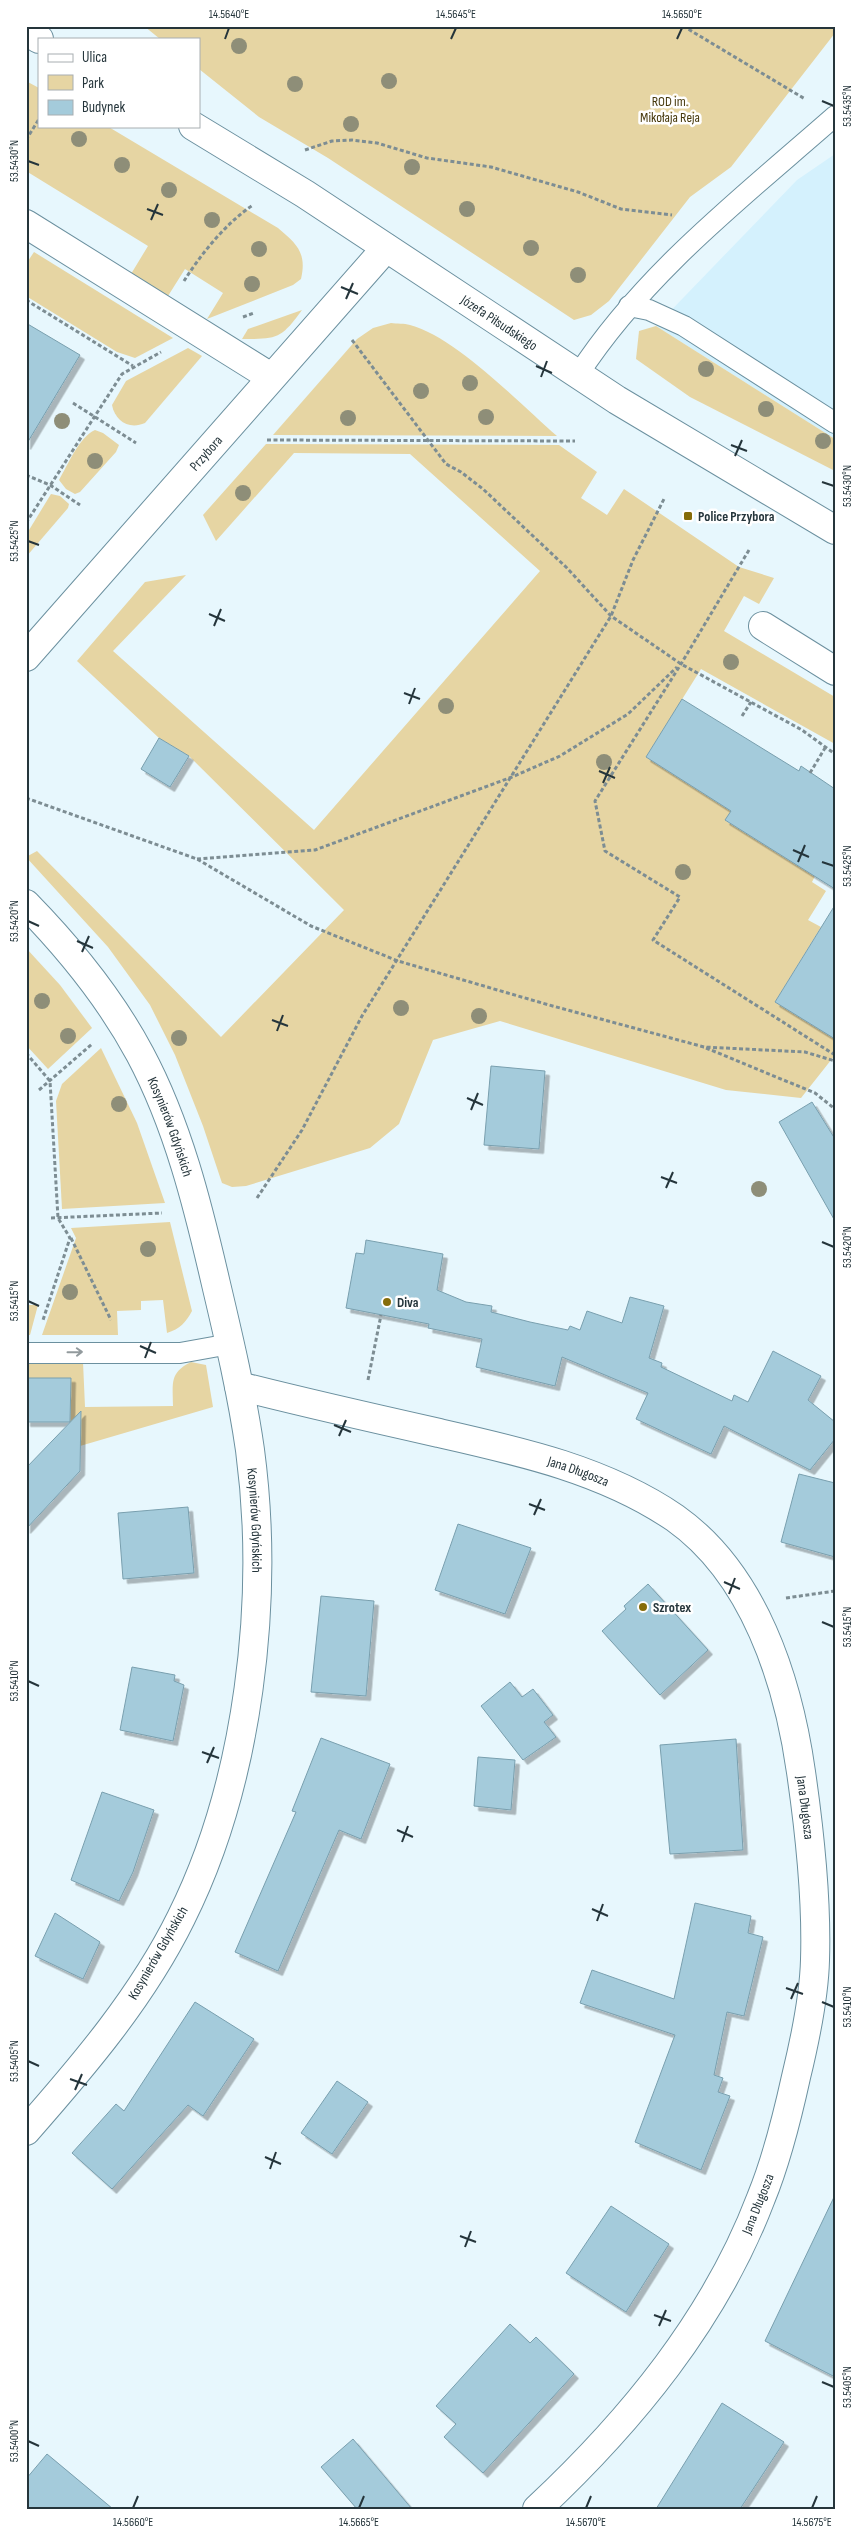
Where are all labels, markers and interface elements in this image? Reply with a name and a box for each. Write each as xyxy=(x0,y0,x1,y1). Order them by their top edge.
text: 14.5640°E xyxy=(209,7,249,22)
text: 14.5645°E xyxy=(436,7,476,22)
text: 14.5650°E xyxy=(662,7,702,22)
legend xyxy=(38,38,200,128)
text: Ulica xyxy=(82,48,107,67)
text: Park xyxy=(82,74,104,93)
text: 53.5435°N xyxy=(840,85,855,127)
park label: ROD im. Mikołaja Reja xyxy=(640,93,700,126)
text: Budynek xyxy=(82,98,125,117)
text: 53.5430°N xyxy=(7,140,22,182)
street label: Józefa Piłsudskiego xyxy=(457,290,541,354)
street label: Przybora xyxy=(186,432,226,474)
text: 53.5430°N xyxy=(840,465,855,507)
place label: Police Przybora xyxy=(698,508,775,525)
marker: Police Przybora xyxy=(682,510,694,522)
text: 53.5425°N xyxy=(7,520,22,562)
text: 53.5425°N xyxy=(840,845,855,887)
text: 53.5420°N xyxy=(7,900,22,942)
street label: Kosynierów Gdyńskich xyxy=(144,1074,197,1179)
text: 53.5420°N xyxy=(840,1226,855,1268)
text: 53.5415°N xyxy=(7,1281,22,1321)
place label: Diva xyxy=(397,1294,419,1311)
marker: Diva xyxy=(381,1296,393,1308)
one-way arrow xyxy=(66,1347,83,1357)
street label: Jana Długosza xyxy=(545,1452,612,1490)
street label: Kosynierów Gdyńskich xyxy=(244,1467,266,1573)
place label: Szrotex xyxy=(653,1599,691,1616)
marker: Szrotex xyxy=(637,1601,649,1613)
text: 53.5415°N xyxy=(840,1607,855,1647)
text: 53.5410°N xyxy=(7,1660,22,1702)
street label: Jana Długosza xyxy=(793,1774,818,1840)
street label: Kosynierów Gdyńskich xyxy=(124,1903,192,2003)
text: 53.5410°N xyxy=(840,1986,855,2028)
text: 53.5405°N xyxy=(7,2040,22,2082)
street label: Jana Długosza xyxy=(738,2171,778,2238)
text: 53.5405°N xyxy=(840,2366,855,2408)
text: 53.5400°N xyxy=(7,2420,22,2462)
text: 14.5660°E xyxy=(113,2515,153,2530)
text: 14.5665°E xyxy=(339,2515,379,2530)
text: 14.5670°E xyxy=(566,2515,606,2530)
text: 14.5675°E xyxy=(792,2515,832,2530)

